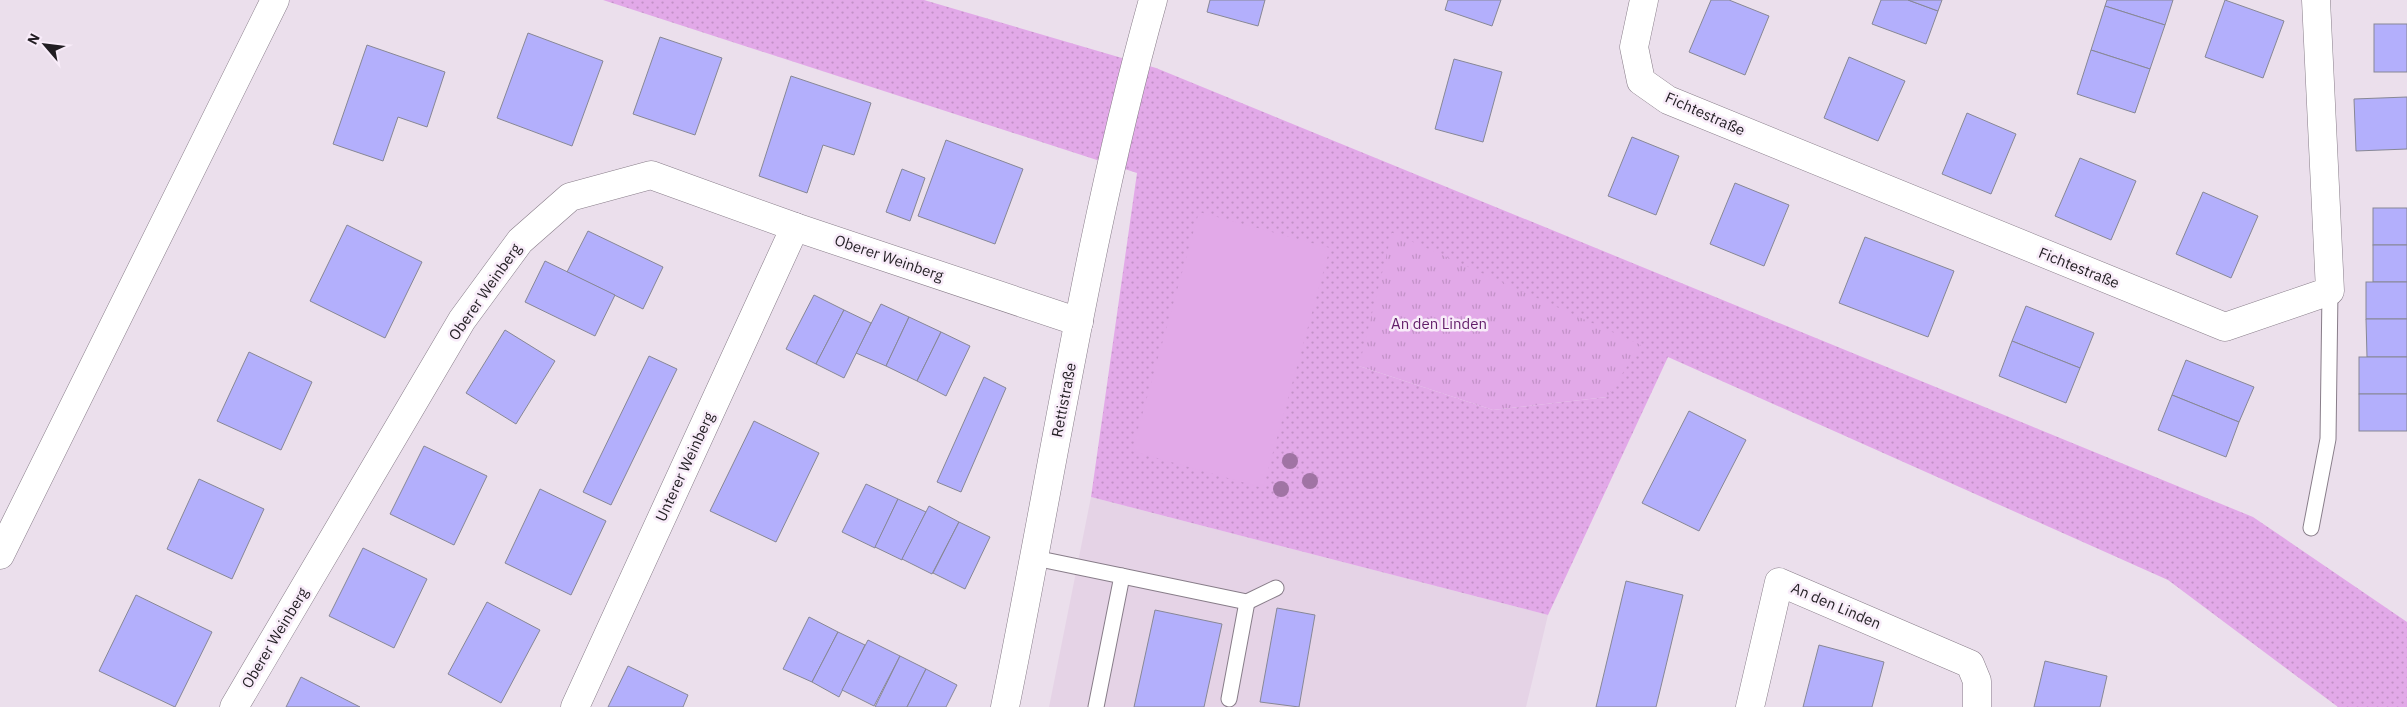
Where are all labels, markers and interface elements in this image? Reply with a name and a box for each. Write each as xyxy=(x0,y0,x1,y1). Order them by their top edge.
north arrow xyxy=(20,20,70,70)
text: N xyxy=(23,30,44,48)
street label: Fichtestraße xyxy=(1662,87,1748,140)
street label: Oberer Weinberg xyxy=(832,230,946,285)
street label: Oberer Weinberg xyxy=(444,240,525,344)
street label: Fichtestraße xyxy=(2036,243,2122,292)
park label: An den Linden xyxy=(1391,314,1487,333)
street label: Rettistraße xyxy=(1047,361,1080,439)
street label: Unterer Weinberg xyxy=(651,409,718,525)
street label: An den Linden xyxy=(1788,578,1884,633)
street label: Oberer Weinberg xyxy=(237,584,312,691)

